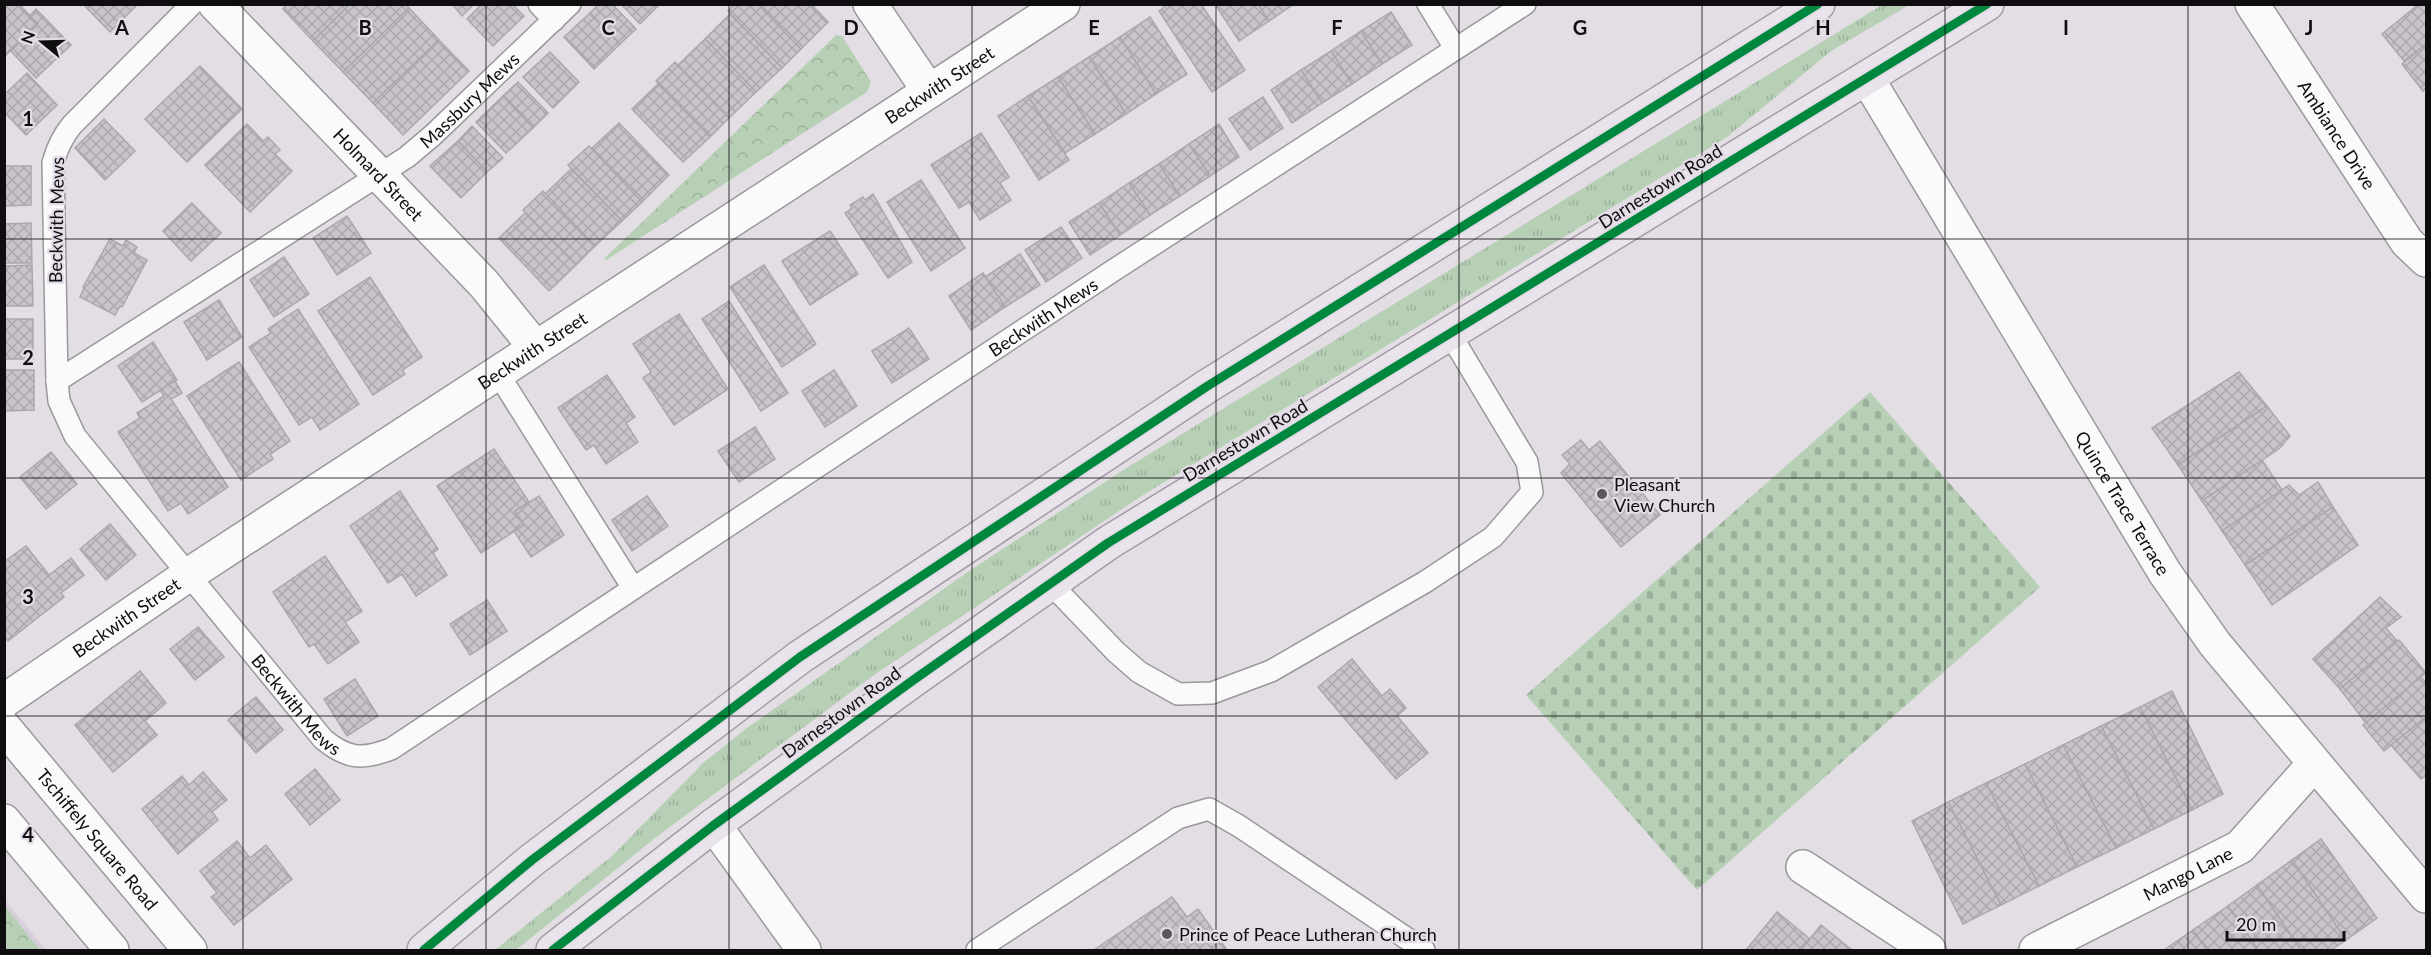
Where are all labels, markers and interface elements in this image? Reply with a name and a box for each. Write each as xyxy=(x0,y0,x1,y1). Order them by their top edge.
north arrow xyxy=(12,12,72,72)
text: A xyxy=(114,15,129,39)
text: B xyxy=(358,15,372,39)
text: C xyxy=(601,15,615,39)
text: D xyxy=(843,15,859,39)
text: E xyxy=(1088,15,1100,39)
text: F xyxy=(1331,15,1343,39)
text: G xyxy=(1573,15,1587,39)
text: H xyxy=(1815,15,1831,39)
text: I xyxy=(2063,15,2069,39)
text: J xyxy=(2305,15,2313,39)
text: N xyxy=(16,28,38,46)
street label: Beckwith Street xyxy=(881,41,998,128)
street label: Massbury Mews xyxy=(415,48,524,152)
street label: Ambiance Drive xyxy=(2294,76,2381,193)
text: 1 xyxy=(22,106,34,130)
street label: Holmard Street xyxy=(329,123,428,225)
street label: Darnestown Road xyxy=(1594,139,1726,233)
street label: Beckwith Mews xyxy=(44,157,68,283)
street label: Beckwith Mews xyxy=(984,273,1102,361)
street label: Beckwith Street xyxy=(473,307,591,394)
text: 2 xyxy=(22,345,34,369)
street label: Darnestown Road xyxy=(1179,394,1311,486)
street label: Quince Trace Terrace xyxy=(2071,427,2175,579)
place label: Pleasant View Church xyxy=(1614,473,1715,516)
marker: Pleasant View Church xyxy=(1595,487,1609,501)
street label: Beckwith Street xyxy=(68,572,185,662)
text: 3 xyxy=(22,584,34,608)
street label: Beckwith Mews xyxy=(247,650,345,760)
street label: Darnestown Road xyxy=(777,662,905,762)
street label: Tschiffely Square Road xyxy=(32,764,163,914)
text: 4 xyxy=(22,822,34,846)
street label: Mango Lane xyxy=(2139,842,2236,905)
scale bar xyxy=(2227,904,2344,942)
text: 20 m xyxy=(2236,913,2276,935)
place label: Prince of Peace Lutheran Church xyxy=(1179,923,1437,945)
marker: Prince of Peace Lutheran Church xyxy=(1160,927,1174,941)

